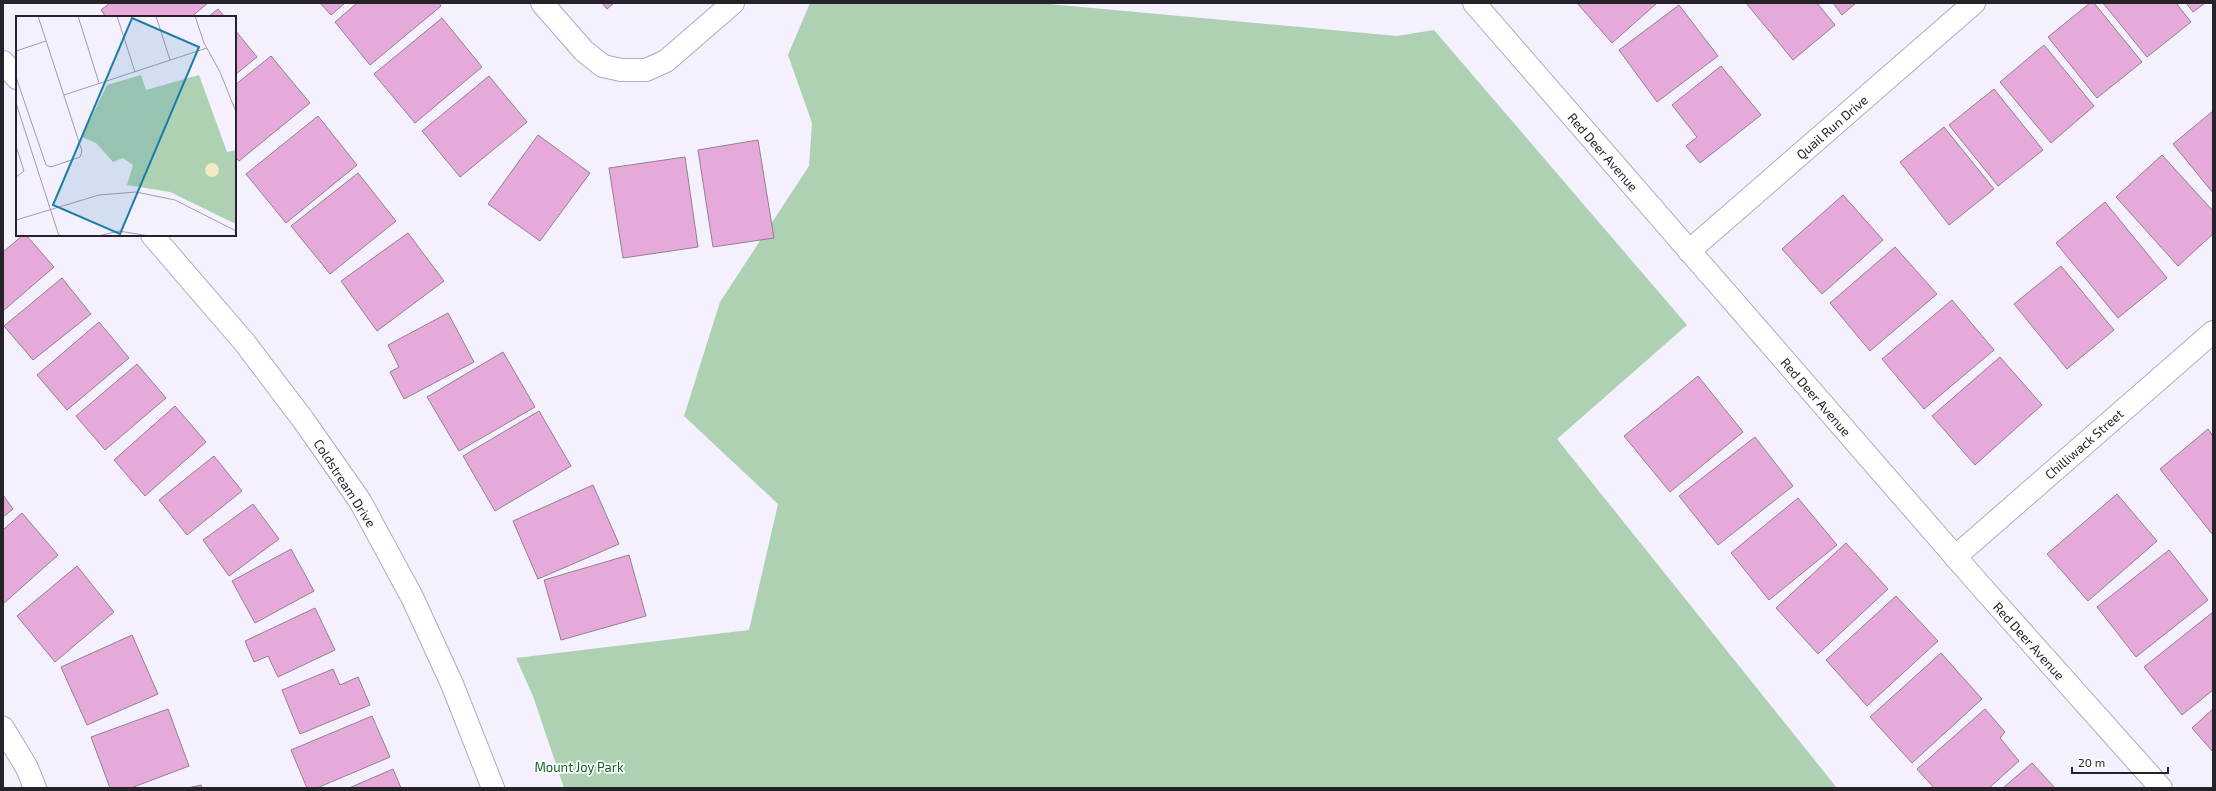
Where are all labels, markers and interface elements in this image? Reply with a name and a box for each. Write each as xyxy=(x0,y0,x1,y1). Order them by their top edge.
inset map xyxy=(16,16,236,236)
street label: Quail Run Drive xyxy=(1793,92,1871,162)
street label: Red Deer Avenue xyxy=(1564,109,1642,195)
street label: Red Deer Avenue xyxy=(1777,354,1855,440)
street label: Chilliwack Street xyxy=(2041,406,2127,482)
street label: Coldstream Drive xyxy=(311,436,379,530)
street label: Red Deer Avenue xyxy=(1990,599,2068,683)
scale bar xyxy=(2072,749,2168,775)
text: 20 m xyxy=(2078,755,2105,769)
park label: Mount Joy Park xyxy=(534,759,624,775)

